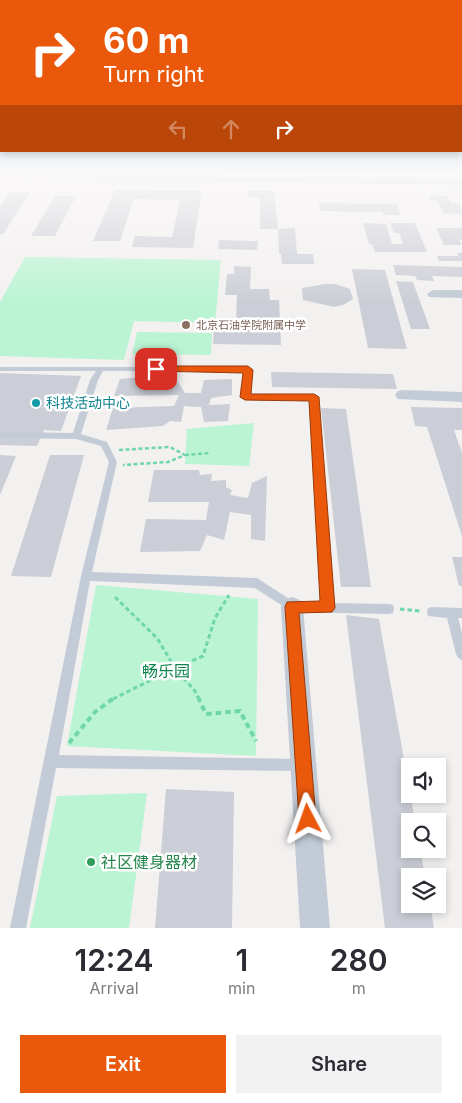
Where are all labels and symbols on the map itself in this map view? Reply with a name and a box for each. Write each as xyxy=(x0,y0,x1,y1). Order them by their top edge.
place label: 北京石油学院附属中学 xyxy=(196,318,306,332)
marker: 北京石油学院附属中学 xyxy=(180,319,192,331)
pin xyxy=(135,348,177,390)
place label: 科技活动中心 xyxy=(46,394,130,411)
marker: 科技活动中心 xyxy=(30,397,42,409)
park label: 畅乐园 xyxy=(142,661,190,681)
position arrow xyxy=(281,792,333,844)
place label: 社区健身器材 xyxy=(101,852,197,872)
marker: 社区健身器材 xyxy=(85,856,97,868)

